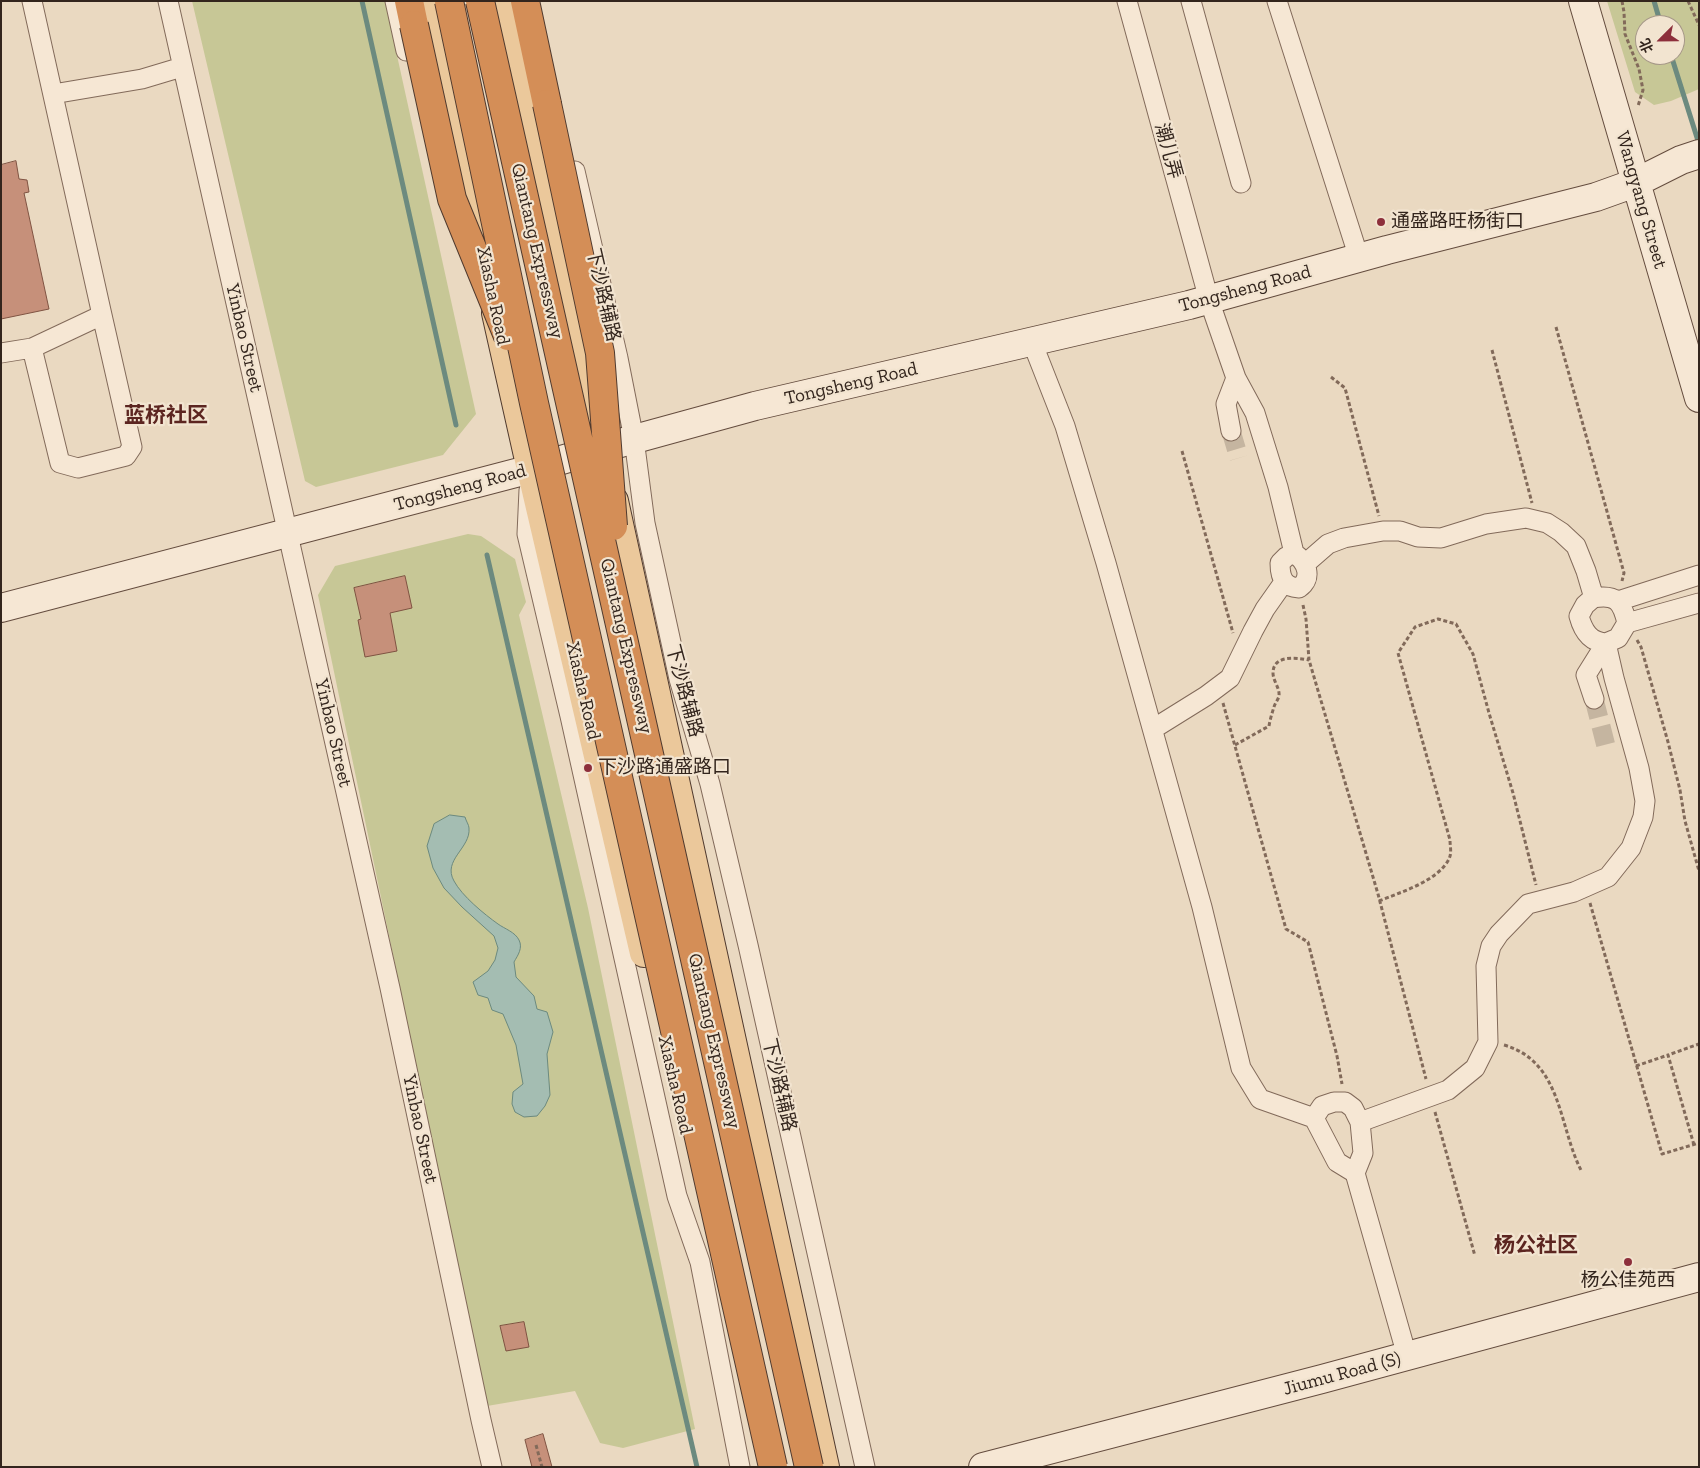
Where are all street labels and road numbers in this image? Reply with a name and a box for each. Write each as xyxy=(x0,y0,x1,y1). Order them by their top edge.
street label: 潮儿弄 xyxy=(1150,121,1186,181)
street label: Wangyang Street xyxy=(1610,129,1672,271)
street label: Qiantang Expressway xyxy=(506,161,568,341)
street label: Xiasha Road xyxy=(471,245,515,347)
street label: 下沙路辅路 xyxy=(581,246,625,344)
street label: Tongsheng Road xyxy=(1176,260,1314,318)
street label: Yinbao Street xyxy=(220,281,268,395)
street label: Tongsheng Road xyxy=(782,358,920,410)
street label: Tongsheng Road xyxy=(391,459,529,517)
street label: Qiantang Expressway xyxy=(595,556,657,736)
street label: Xiasha Road xyxy=(561,640,605,742)
street label: 下沙路辅路 xyxy=(661,642,707,740)
street label: Yinbao Street xyxy=(309,676,357,790)
street label: Qiantang Expressway xyxy=(683,951,745,1131)
street label: Xiasha Road xyxy=(653,1034,697,1136)
street label: 下沙路辅路 xyxy=(757,1036,801,1134)
street label: Yinbao Street xyxy=(397,1072,443,1186)
street label: Jiumu Road (S) xyxy=(1281,1347,1403,1401)

